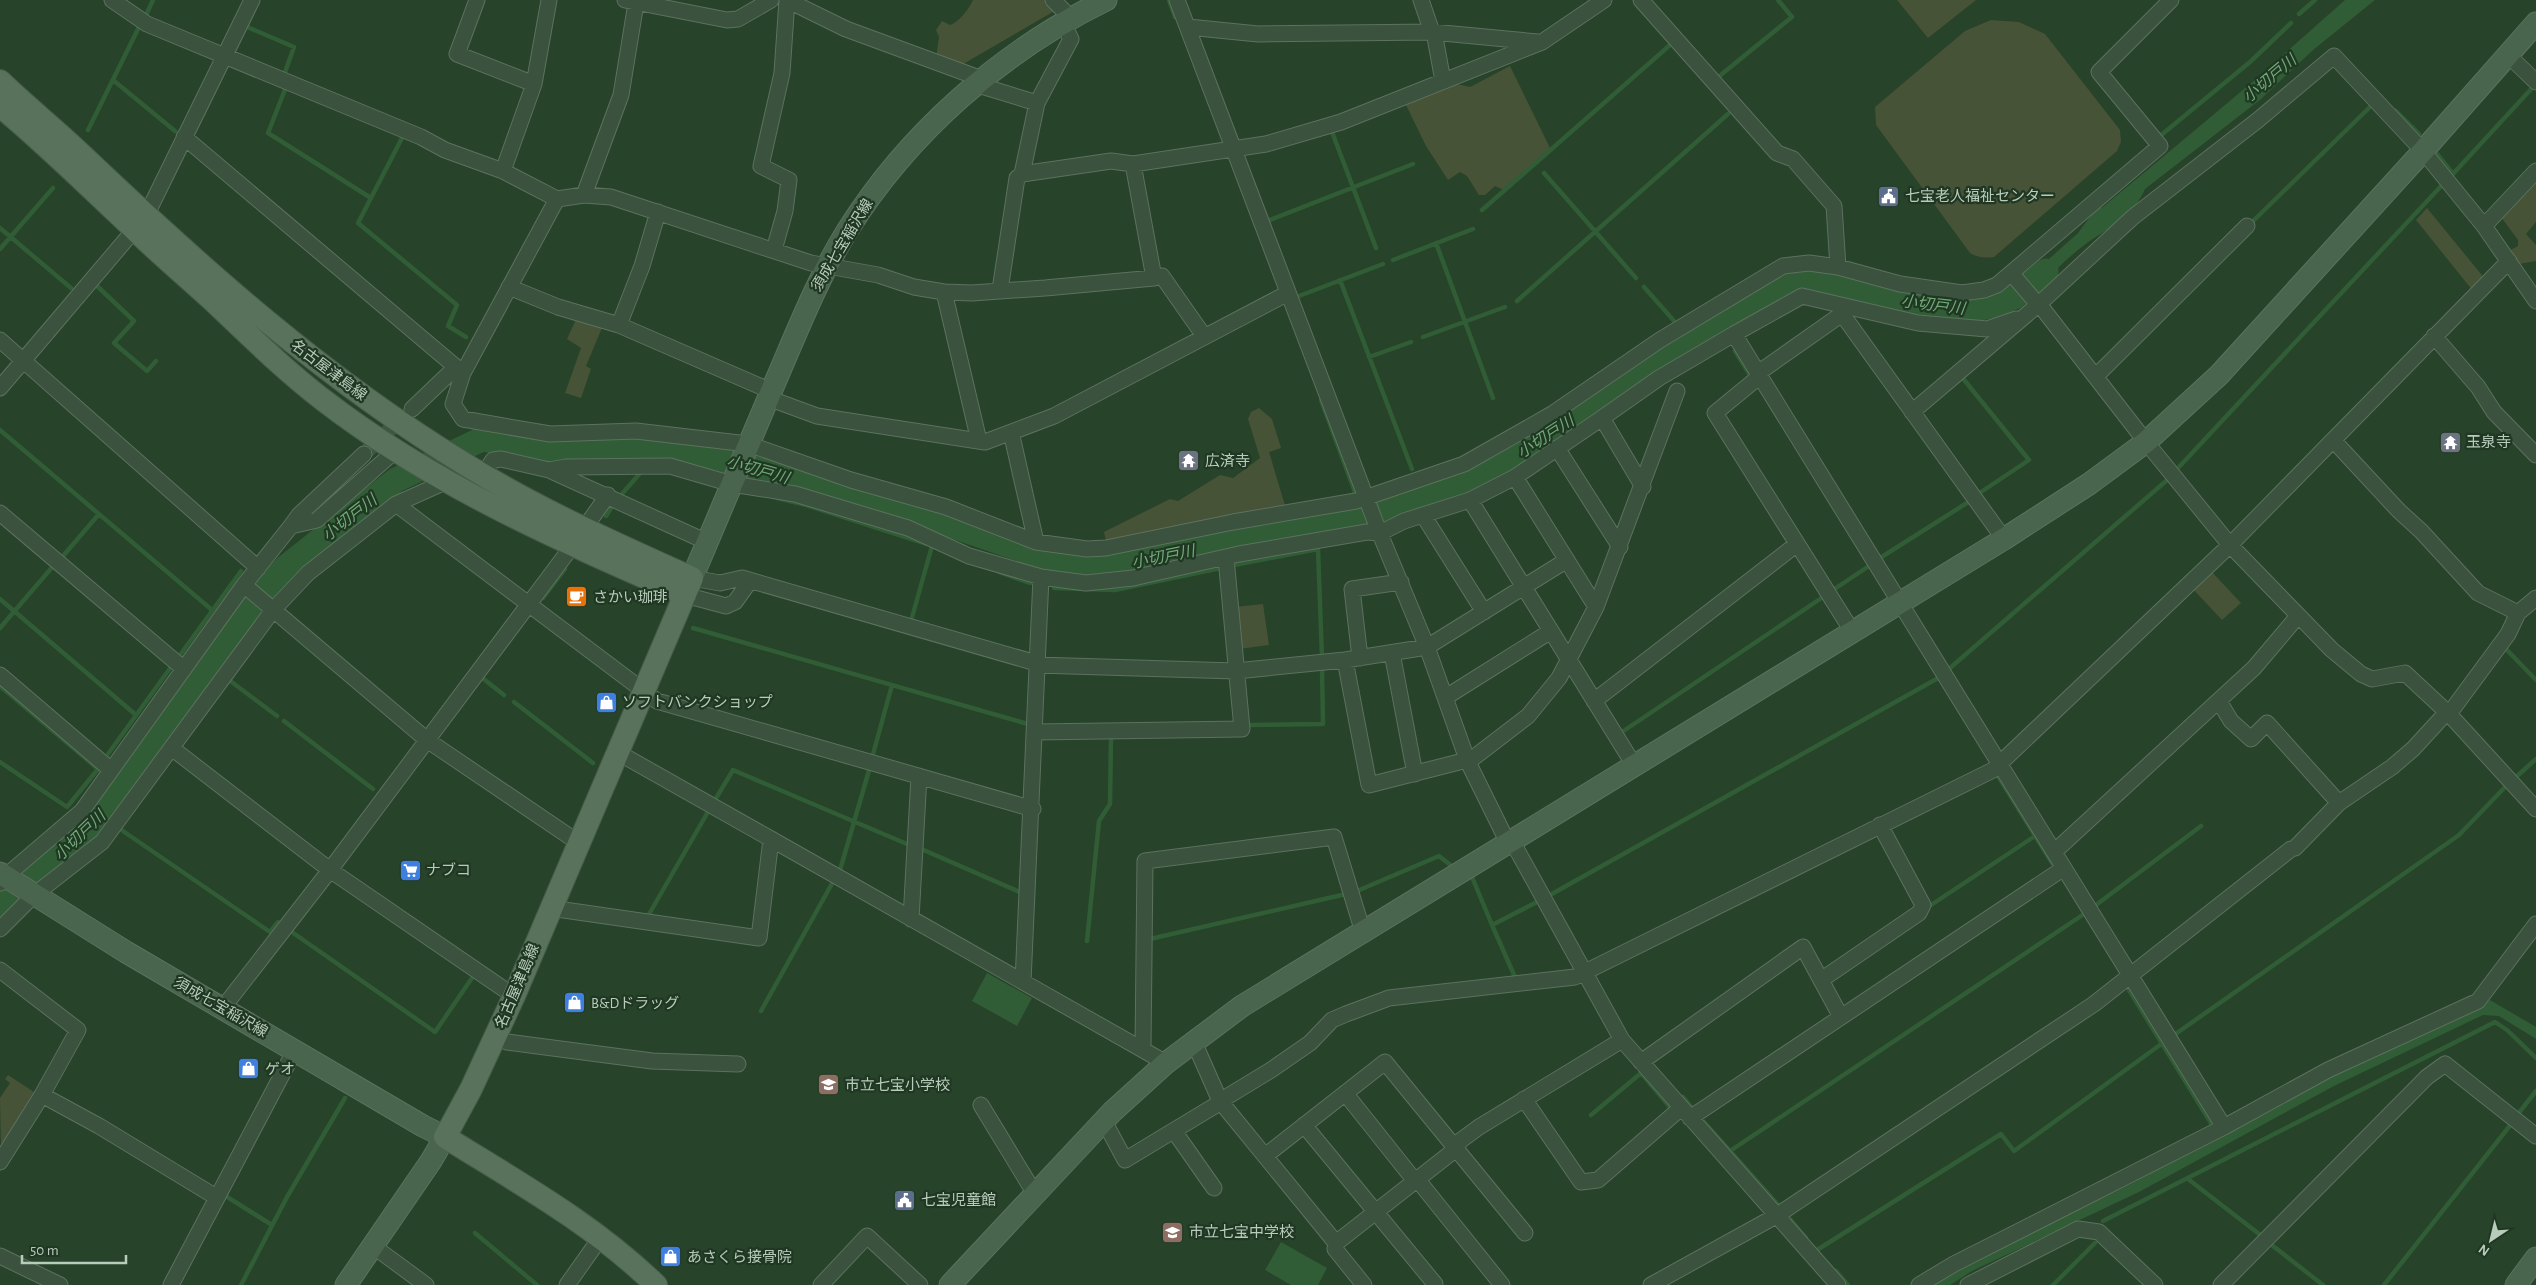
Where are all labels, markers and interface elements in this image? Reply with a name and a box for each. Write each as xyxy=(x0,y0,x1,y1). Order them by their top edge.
water label: 小切戸川 xyxy=(2239,50,2301,105)
public building icon: 七宝老人福祉センター xyxy=(1877,184,1901,208)
place label: 七宝老人福祉センター xyxy=(1905,188,2055,204)
street label: 須成七宝稲沢線 xyxy=(808,196,876,294)
water label: 小切戸川 xyxy=(1900,292,1968,317)
street label: 名古屋津島線 xyxy=(288,337,370,403)
water label: 小切戸川 xyxy=(1514,411,1578,461)
temple icon: 玉泉寺 xyxy=(2438,430,2462,454)
place label: 玉泉寺 xyxy=(2466,434,2511,450)
temple icon: 広済寺 xyxy=(1177,449,1201,473)
water label: 小切戸川 xyxy=(725,452,793,487)
place label: 広済寺 xyxy=(1205,453,1250,469)
water label: 小切戸川 xyxy=(319,490,381,544)
water label: 小切戸川 xyxy=(1130,542,1198,571)
cafe icon: さかい珈琲 xyxy=(565,585,589,609)
place label: さかい珈琲 xyxy=(593,589,668,605)
shop icon: ソフトバンクショップ xyxy=(594,690,618,714)
place label: ソフトバンクショップ xyxy=(622,694,773,710)
water label: 小切戸川 xyxy=(50,806,110,864)
supermarket icon: ナブコ xyxy=(398,858,422,882)
place label: ナブコ xyxy=(426,862,471,878)
street label: 名古屋津島線 xyxy=(492,941,542,1031)
street label: 須成七宝稲沢線 xyxy=(172,974,270,1040)
shop icon: B&Dドラッグ xyxy=(563,991,587,1015)
place label: B&Dドラッグ xyxy=(591,995,679,1011)
shop icon: ゲオ xyxy=(237,1057,261,1081)
place label: ゲオ xyxy=(265,1061,295,1077)
school or university icon: 市立七宝小学校 xyxy=(817,1073,841,1097)
place label: 市立七宝小学校 xyxy=(845,1077,950,1093)
public building icon: 七宝児童館 xyxy=(893,1188,917,1212)
place label: 七宝児童館 xyxy=(921,1192,996,1208)
north arrow xyxy=(2466,1215,2516,1265)
school or university icon: 市立七宝中学校 xyxy=(1161,1220,1185,1244)
place label: 市立七宝中学校 xyxy=(1189,1224,1294,1240)
scale bar xyxy=(22,1232,126,1264)
text: N xyxy=(2476,1241,2492,1258)
text: 50 m xyxy=(30,1243,59,1258)
shop icon: あさくら接骨院 xyxy=(659,1245,683,1269)
place label: あさくら接骨院 xyxy=(687,1249,792,1265)

